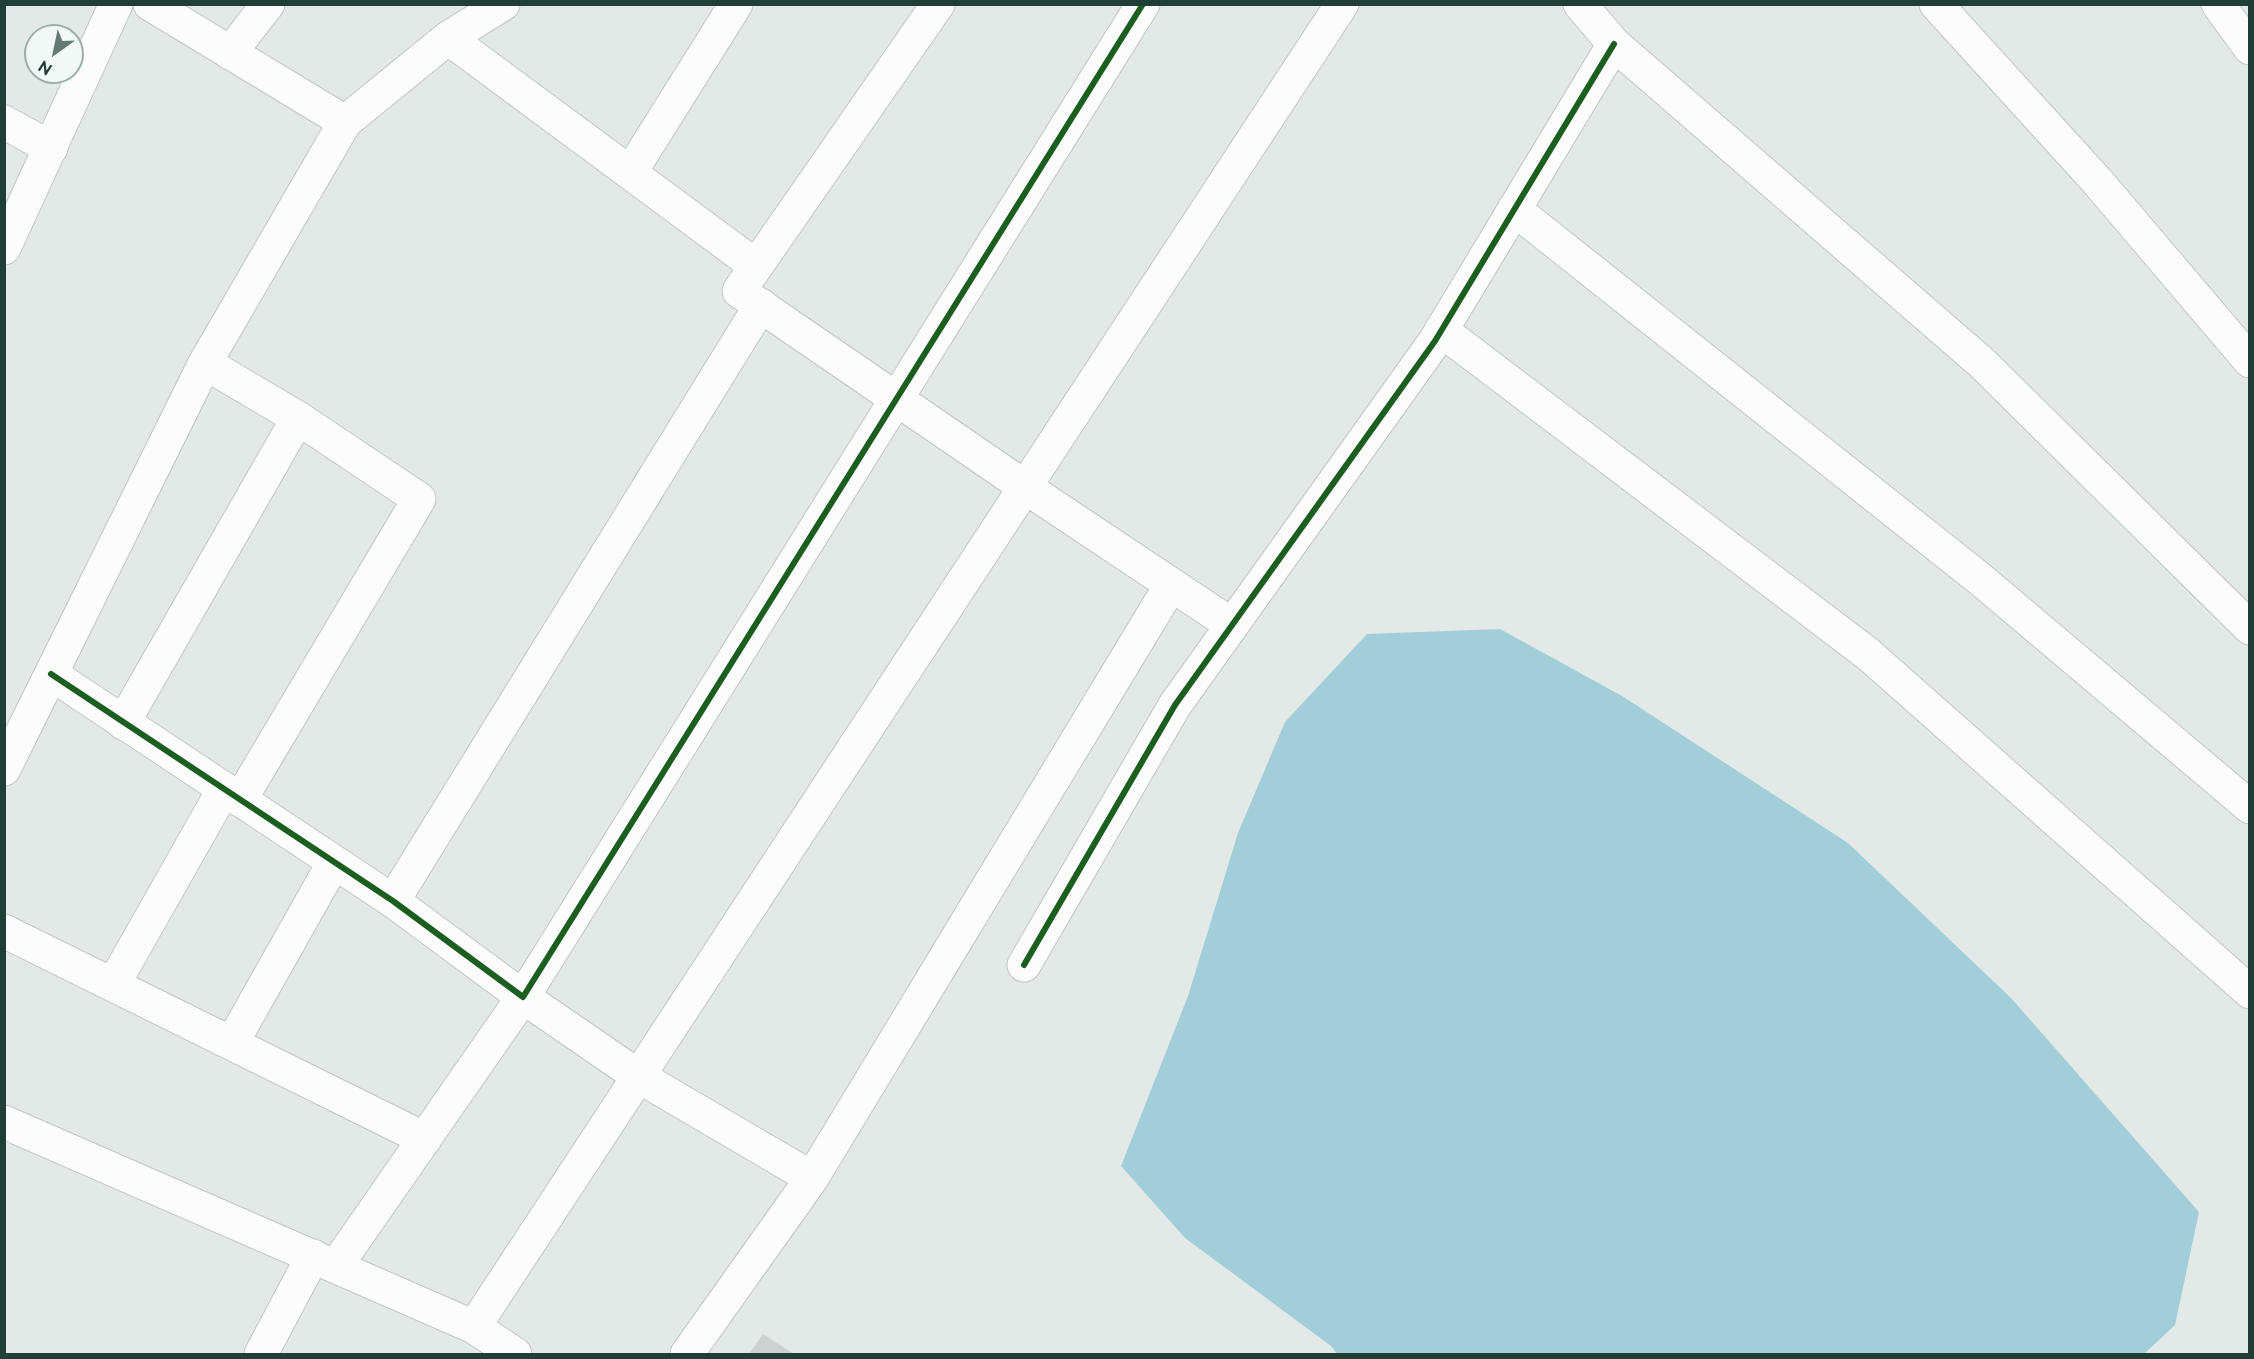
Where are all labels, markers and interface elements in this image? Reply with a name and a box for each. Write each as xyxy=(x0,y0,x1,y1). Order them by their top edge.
north arrow xyxy=(24,24,84,84)
text: N xyxy=(35,57,55,79)

